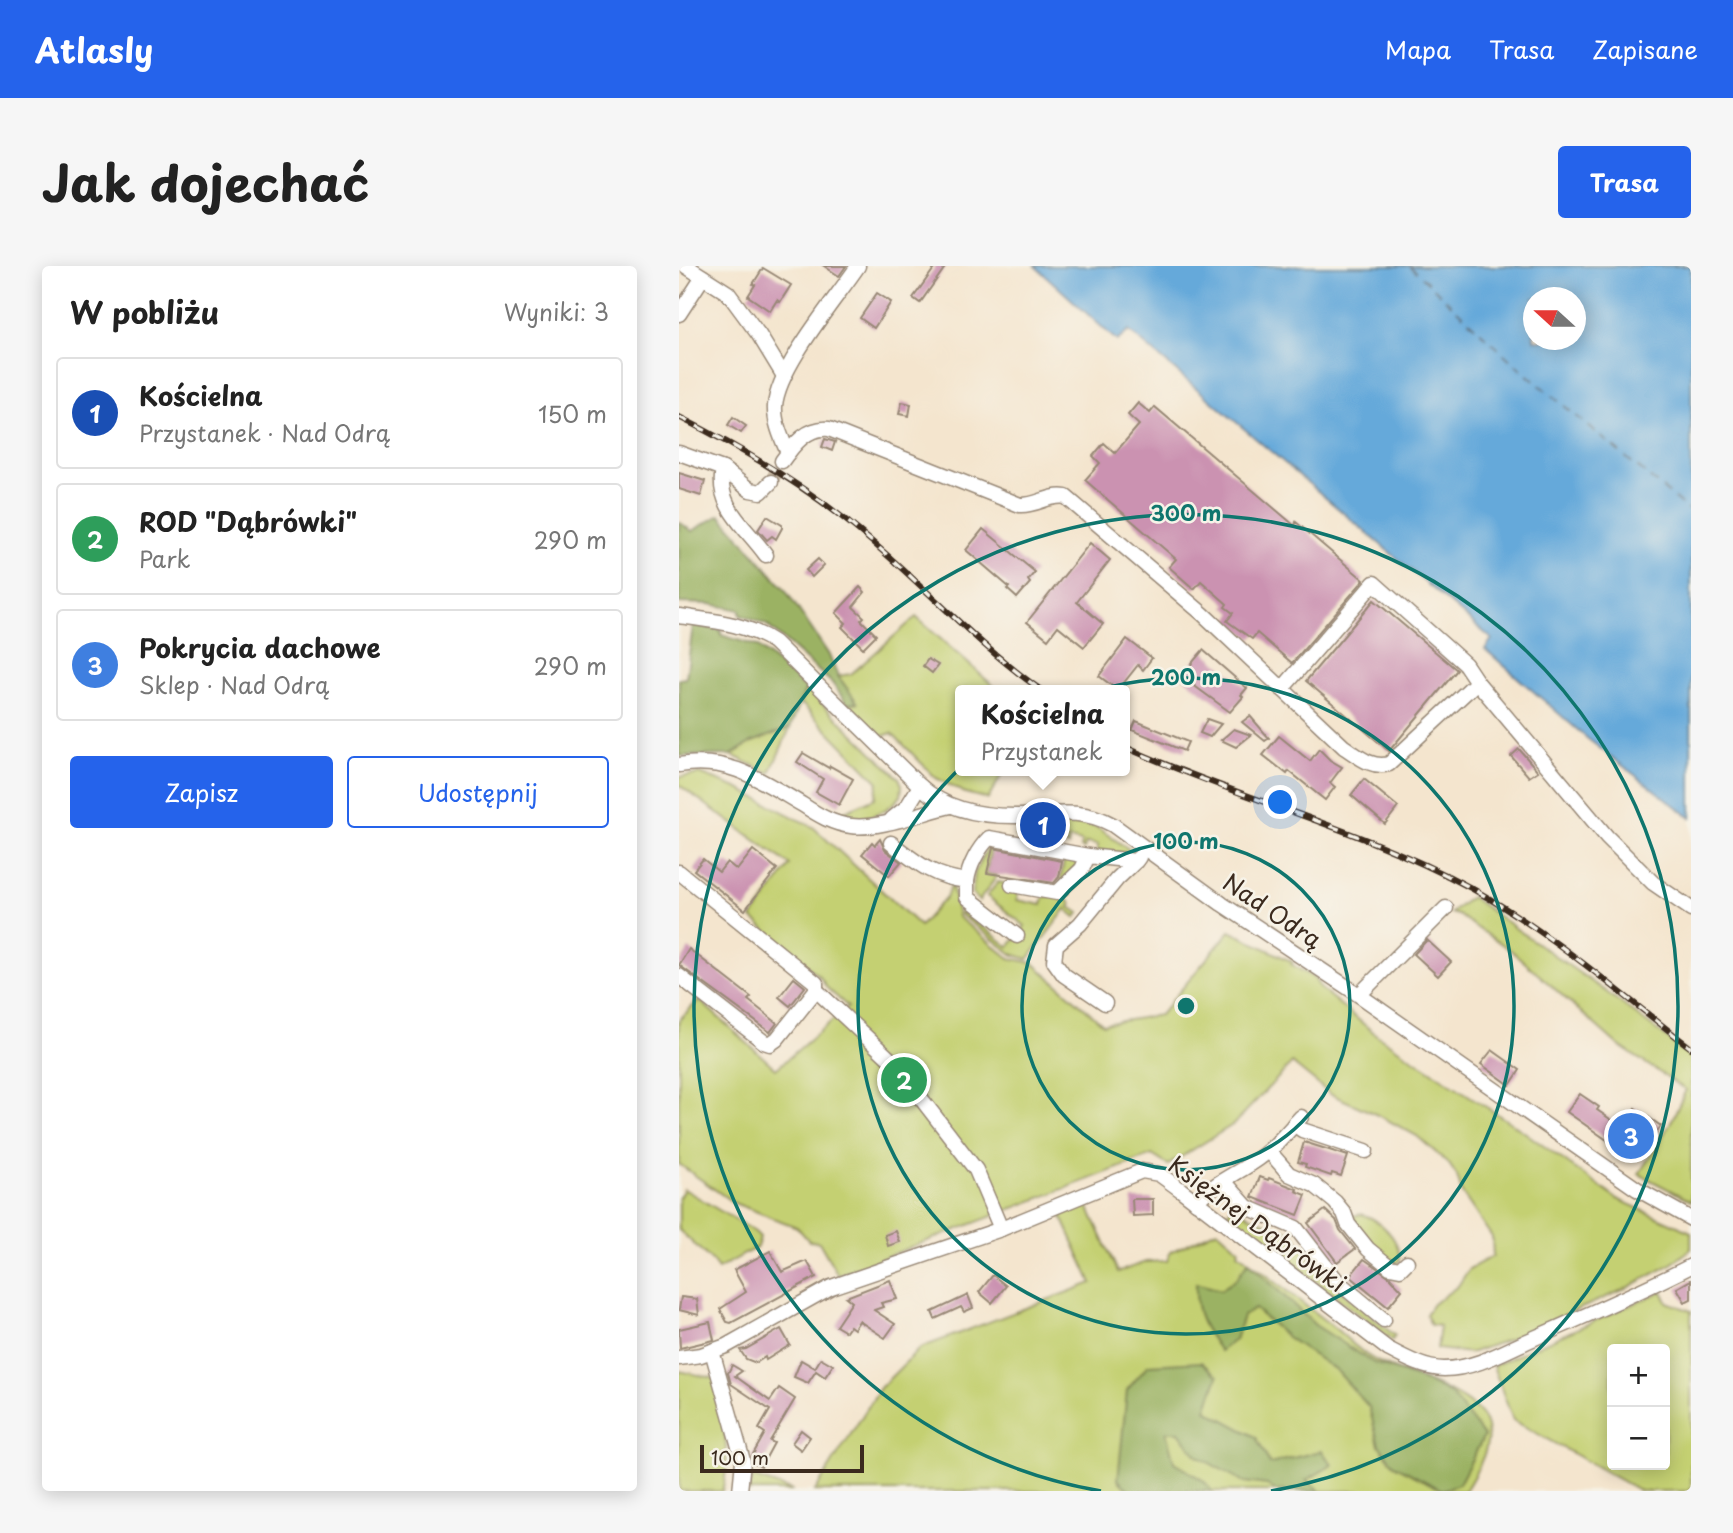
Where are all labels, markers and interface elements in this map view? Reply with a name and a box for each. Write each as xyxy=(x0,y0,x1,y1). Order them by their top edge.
text: Atlasly xyxy=(35,24,153,74)
text: Mapa xyxy=(1385,31,1451,67)
text: Trasa xyxy=(1489,31,1554,67)
text: Zapisane xyxy=(1592,31,1698,67)
text: Jak dojechać xyxy=(42,145,369,219)
button: Trasa xyxy=(1558,146,1691,218)
north arrow xyxy=(1523,287,1586,350)
text: W pobliżu xyxy=(70,289,219,334)
text: Wyniki: 3 xyxy=(504,294,609,329)
text: Kościelna xyxy=(139,376,263,415)
text: 1 xyxy=(90,396,101,431)
text: 150 m xyxy=(538,396,607,431)
text: Przystanek · Nad Odrą xyxy=(139,415,390,450)
text: 300 m xyxy=(1151,496,1221,528)
text: ROD "Dąbrówki" xyxy=(139,502,357,541)
text: 2 xyxy=(87,522,103,557)
text: 290 m xyxy=(534,522,607,557)
text: Park xyxy=(139,541,190,576)
text: Pokrycia dachowe xyxy=(139,628,381,667)
text: 3 xyxy=(87,648,103,683)
text: 290 m xyxy=(534,648,607,683)
text: 200 m xyxy=(1151,660,1221,692)
text: Sklep · Nad Odrą xyxy=(139,667,329,702)
popup xyxy=(955,685,1130,776)
text: Kościelna xyxy=(981,694,1104,733)
text: Przystanek xyxy=(981,733,1103,768)
button: Zapisz xyxy=(70,756,333,828)
button: Udostępnij xyxy=(347,756,609,828)
your location xyxy=(1263,785,1297,819)
pin: 1 xyxy=(1020,799,1066,851)
text: 100 m xyxy=(1153,824,1219,856)
street label: Nad Odrą xyxy=(1216,864,1330,956)
centre of rings xyxy=(1174,994,1198,1018)
pin: 2 xyxy=(881,1054,927,1106)
pin: 3 xyxy=(1608,1110,1654,1162)
street label: Księżnej Dąbrówki xyxy=(1162,1146,1354,1300)
map controls xyxy=(1607,1344,1670,1470)
button: + xyxy=(1607,1344,1670,1407)
button: − xyxy=(1607,1407,1670,1470)
scale bar xyxy=(700,1442,865,1474)
text: 100 m xyxy=(711,1443,769,1471)

